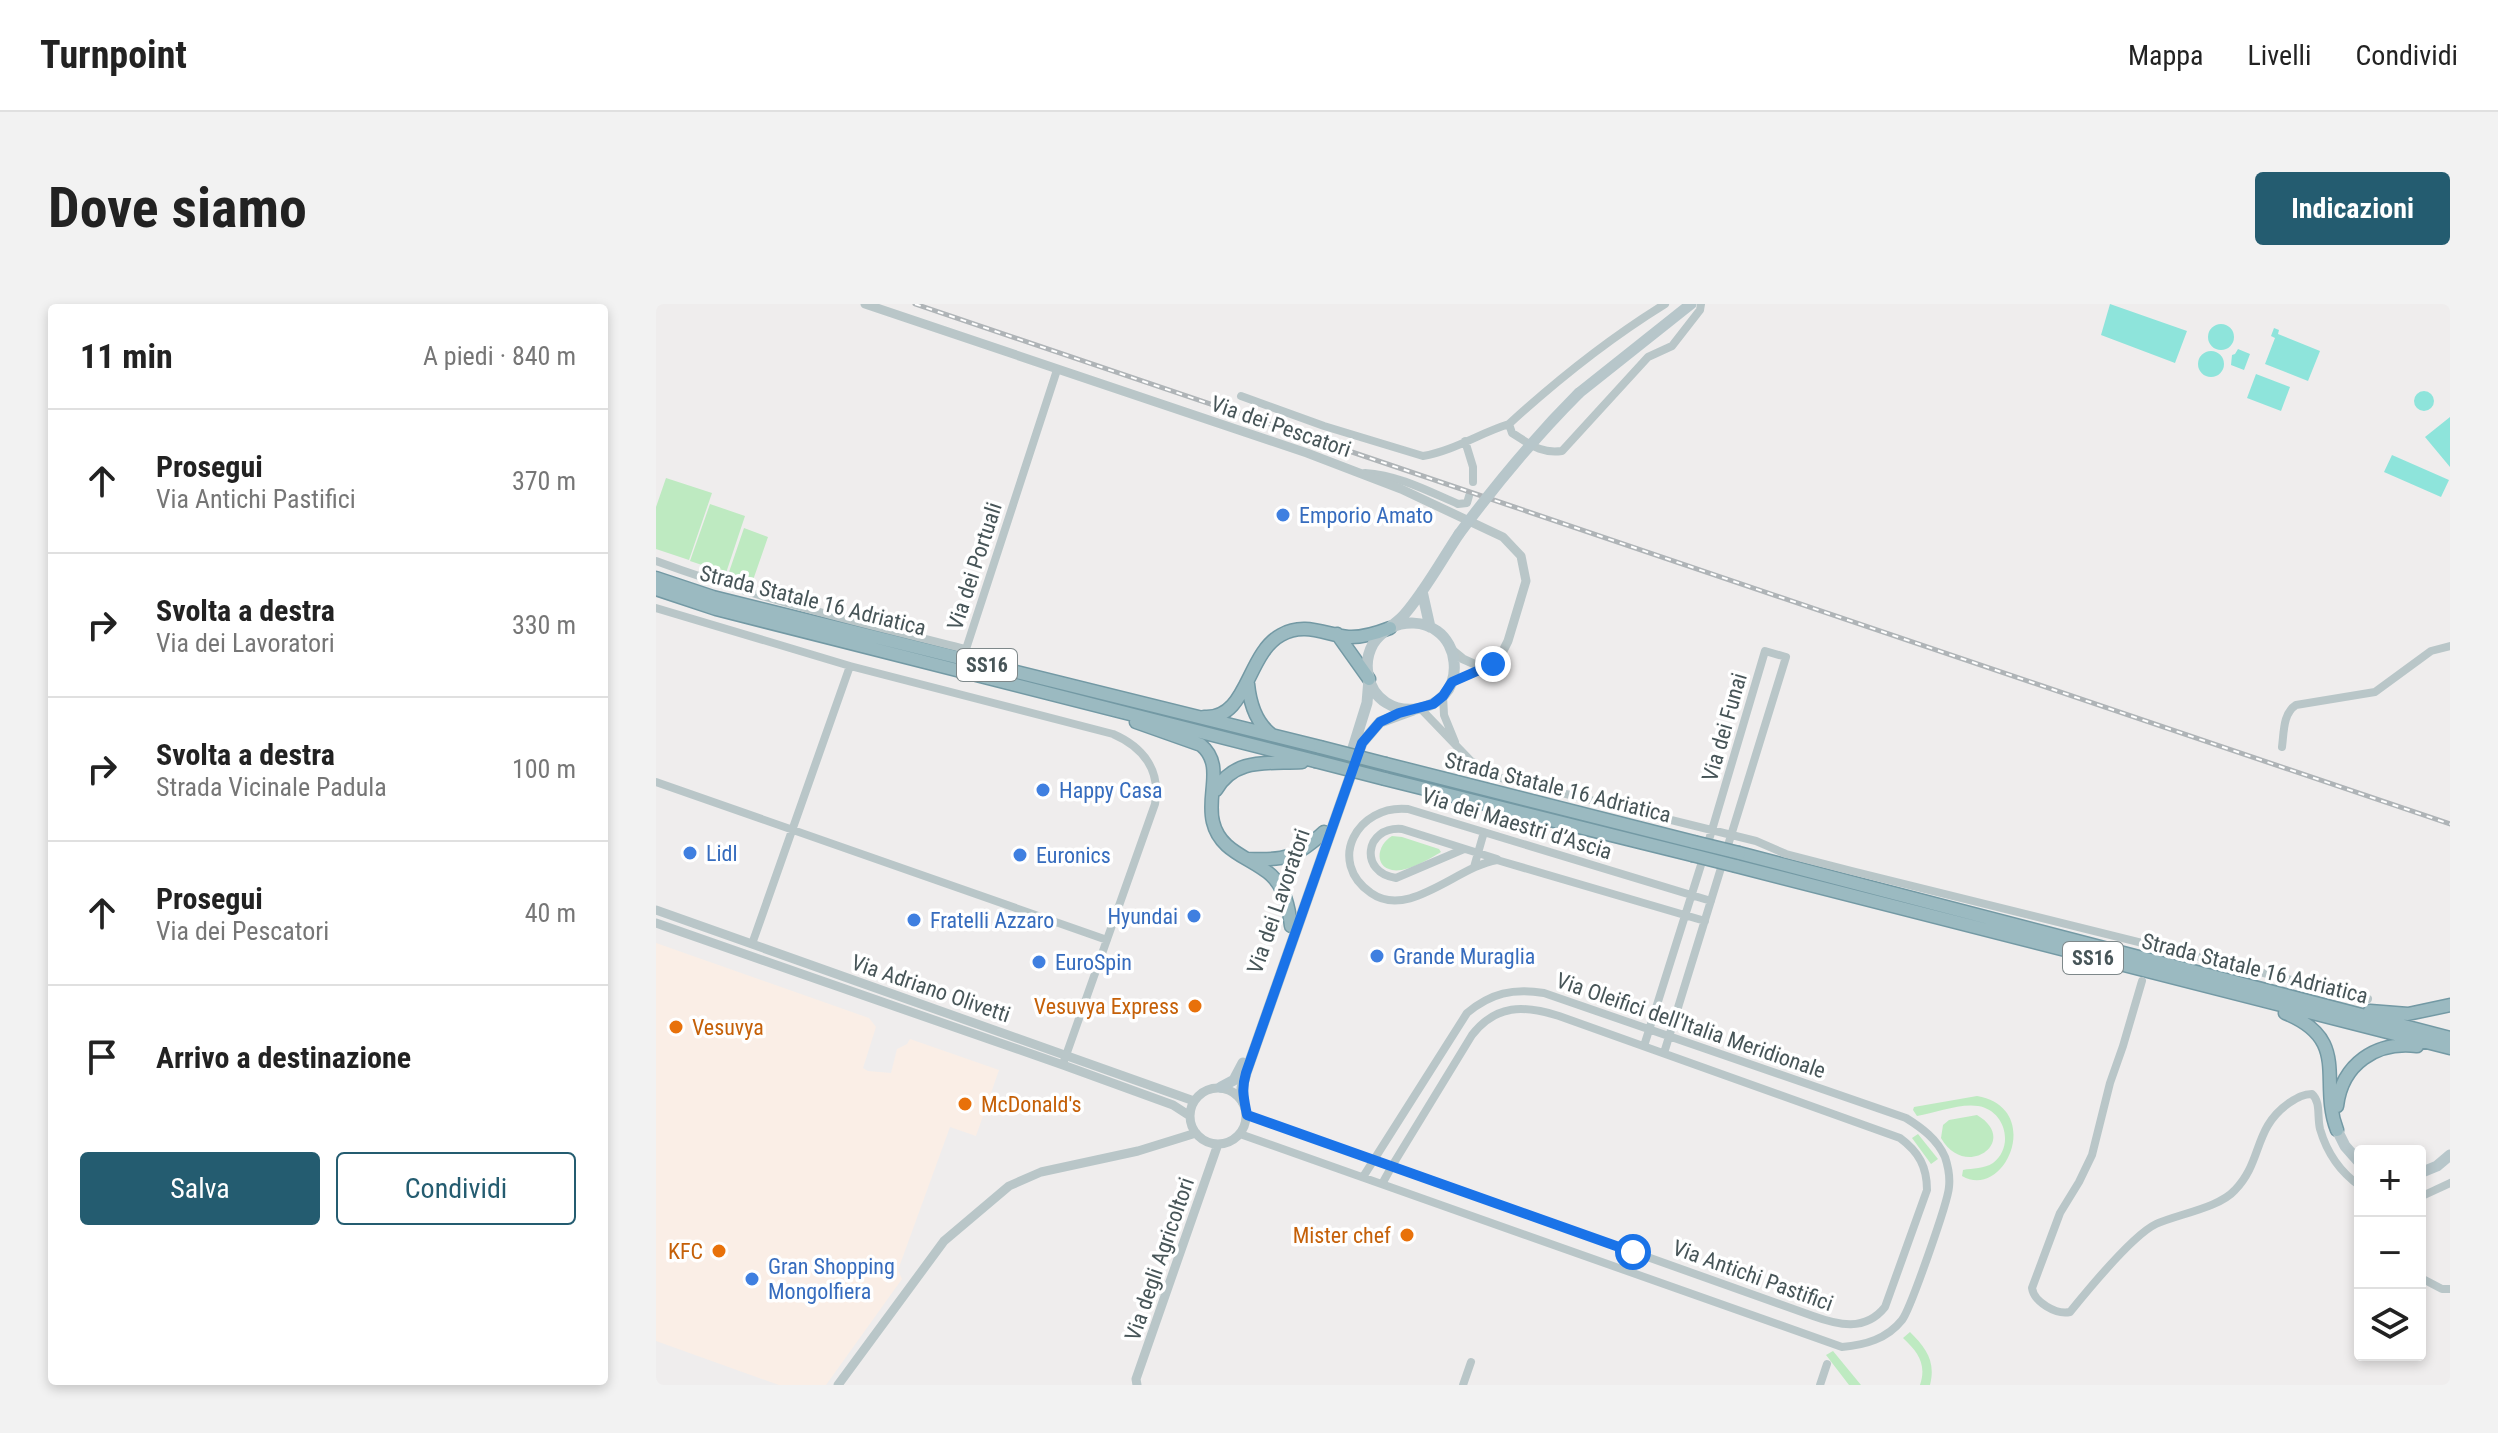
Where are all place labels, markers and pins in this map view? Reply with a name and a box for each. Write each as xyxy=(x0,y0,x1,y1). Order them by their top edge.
place label: Emporio Amato xyxy=(1299,503,1433,528)
marker: Emporio Amato xyxy=(1274,506,1292,524)
place label: Happy Casa xyxy=(1059,778,1163,803)
marker: Happy Casa xyxy=(1034,781,1052,799)
place label: Lidl xyxy=(706,841,737,866)
place label: Euronics xyxy=(1036,843,1111,868)
marker: Lidl xyxy=(681,844,699,862)
marker: Euronics xyxy=(1011,846,1029,864)
place label: Hyundai xyxy=(1107,904,1178,929)
marker: Hyundai xyxy=(1185,907,1203,925)
place label: Fratelli Azzaro xyxy=(930,908,1054,933)
marker: Fratelli Azzaro xyxy=(905,911,923,929)
place label: Grande Muraglia xyxy=(1393,944,1535,969)
marker: Grande Muraglia xyxy=(1368,947,1386,965)
place label: EuroSpin xyxy=(1055,950,1132,975)
marker: EuroSpin xyxy=(1030,953,1048,971)
place label: Vesuvya Express xyxy=(1034,994,1179,1019)
marker: Vesuvya Express xyxy=(1186,997,1204,1015)
place label: Vesuvya xyxy=(692,1015,764,1040)
marker: Vesuvya xyxy=(667,1018,685,1036)
place label: McDonald's xyxy=(981,1092,1082,1117)
marker: McDonald's xyxy=(956,1095,974,1113)
place label: Mister chef xyxy=(1293,1223,1391,1248)
marker: Mister chef xyxy=(1398,1226,1416,1244)
place label: KFC xyxy=(668,1239,703,1264)
marker: KFC xyxy=(710,1242,728,1260)
place label: Gran Shopping Mongolfiera xyxy=(768,1254,895,1304)
marker: Gran Shopping Mongolfiera xyxy=(743,1270,761,1288)

